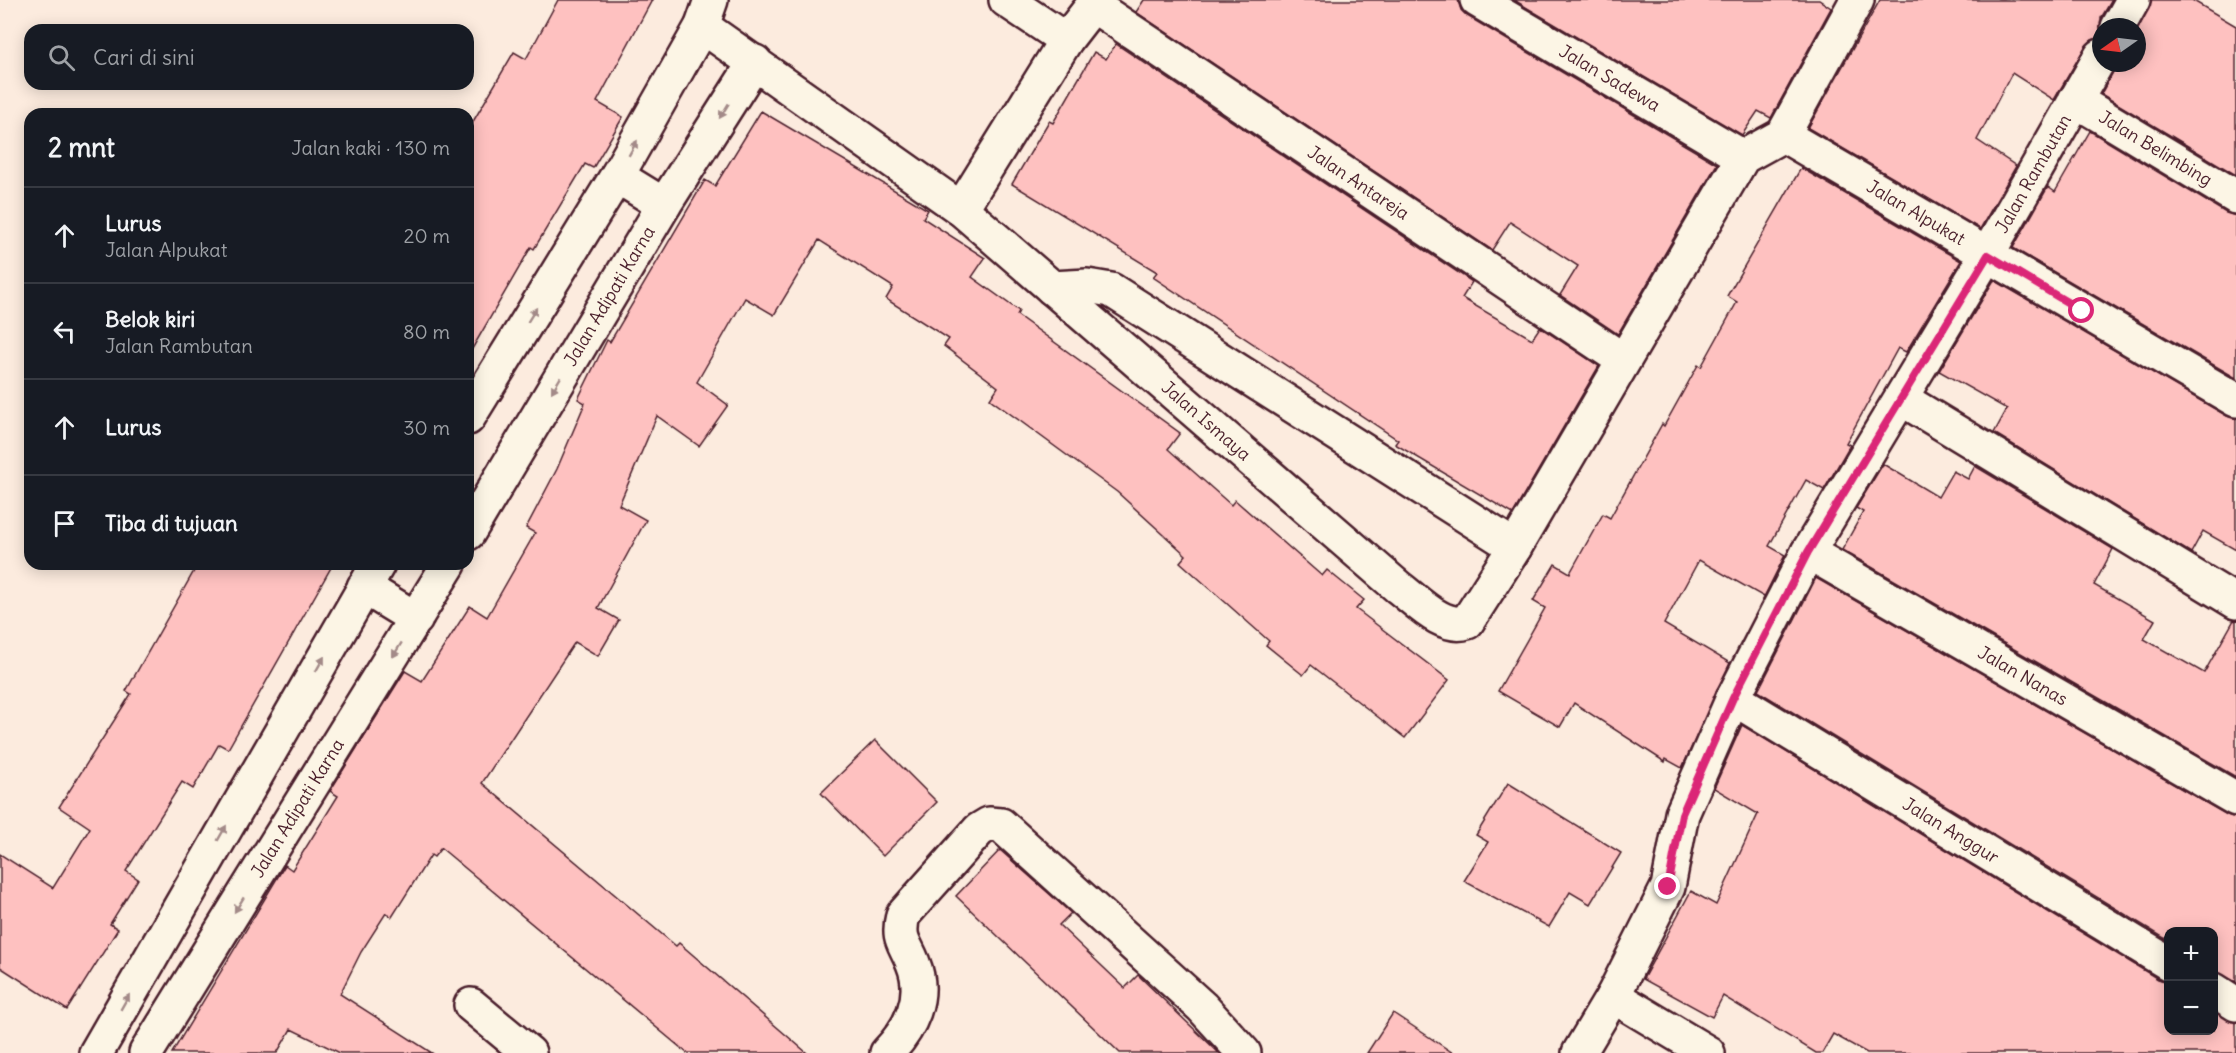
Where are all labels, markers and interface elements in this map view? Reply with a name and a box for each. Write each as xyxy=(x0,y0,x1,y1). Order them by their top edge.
north arrow xyxy=(2092,18,2146,72)
search box xyxy=(24,24,474,90)
street label: Jalan Sadewa xyxy=(1555,39,1665,117)
icon: search xyxy=(45,41,78,74)
text: Cari di sini xyxy=(93,43,195,71)
one-way arrow xyxy=(718,103,729,120)
street label: Jalan Belimbing xyxy=(2095,105,2217,191)
street label: Jalan Rambutan xyxy=(1990,110,2076,237)
text: 2 mnt xyxy=(48,131,115,164)
text: Jalan kaki · 130 m xyxy=(291,135,450,160)
one-way arrow xyxy=(628,139,638,156)
street label: Jalan Antareja xyxy=(1303,140,1414,225)
street label: Jalan Alpukat xyxy=(1863,175,1970,250)
text: Lurus xyxy=(105,209,161,237)
icon: ahead xyxy=(48,219,81,252)
street label: Jalan Adipati Karna xyxy=(558,222,660,370)
text: 20 m xyxy=(404,223,450,248)
text: Jalan Alpukat xyxy=(105,237,227,262)
route start xyxy=(2068,297,2094,323)
text: Belok kiri xyxy=(105,305,195,333)
one-way arrow xyxy=(526,306,537,323)
icon: left xyxy=(48,315,81,348)
text: 80 m xyxy=(403,319,450,344)
text: Jalan Rambutan xyxy=(105,333,253,358)
street label: Jalan Ismaya xyxy=(1157,376,1256,466)
one-way arrow xyxy=(551,377,562,393)
icon: ahead xyxy=(48,411,81,444)
text: Lurus xyxy=(105,413,161,441)
text: 30 m xyxy=(403,415,450,440)
icon: arrive xyxy=(48,507,81,540)
text: Tiba di tujuan xyxy=(105,509,238,537)
street label: Jalan Nanas xyxy=(1974,641,2072,710)
one-way arrow xyxy=(392,642,403,658)
one-way arrow xyxy=(314,656,325,672)
street label: Jalan Adipati Karna xyxy=(246,734,349,882)
street label: Jalan Anggur xyxy=(1899,792,2004,869)
one-way arrow xyxy=(217,825,228,841)
route end xyxy=(1654,873,1680,899)
one-way arrow xyxy=(233,897,244,913)
map controls xyxy=(2164,927,2218,1035)
button: + xyxy=(2164,927,2218,981)
button: − xyxy=(2164,981,2218,1035)
one-way arrow xyxy=(120,993,130,1010)

